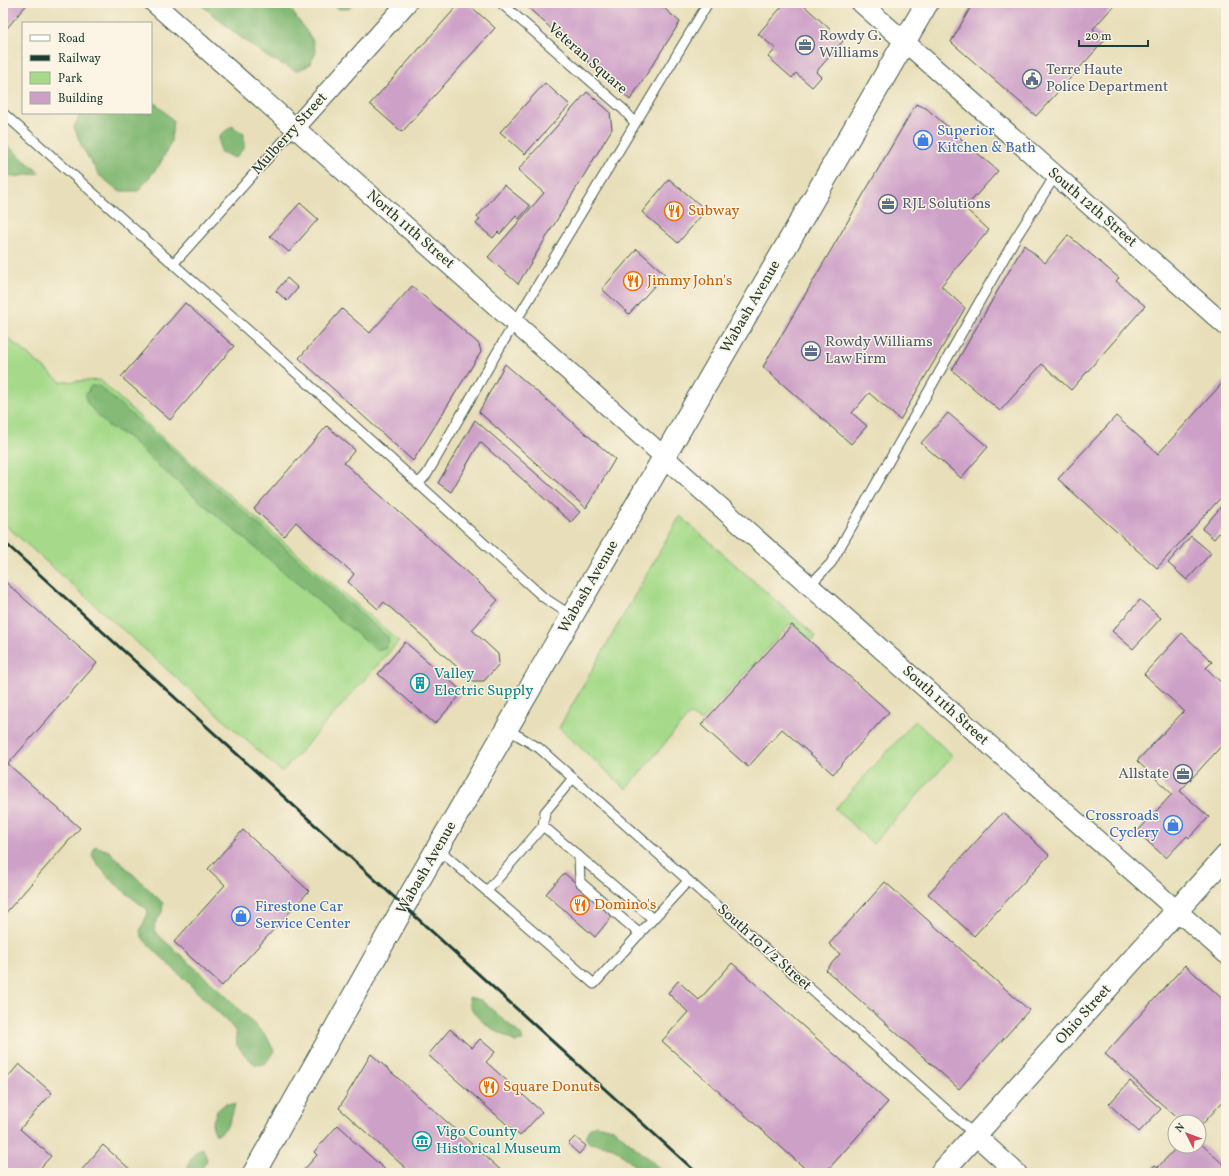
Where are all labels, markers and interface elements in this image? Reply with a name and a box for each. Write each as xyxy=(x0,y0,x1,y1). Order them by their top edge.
street label: Veteran Square xyxy=(542,18,632,100)
legend xyxy=(22,22,152,114)
scale bar xyxy=(1079,22,1148,48)
place label: Rowdy G. Williams xyxy=(819,26,882,64)
text: 20 m xyxy=(1085,29,1112,45)
text: Road xyxy=(58,31,85,47)
office icon: Rowdy G. Williams xyxy=(794,34,816,56)
text: Railway xyxy=(58,51,101,67)
place label: Terre Haute Police Department xyxy=(1046,60,1168,98)
public building icon: Terre Haute Police Department xyxy=(1021,68,1043,90)
text: Park xyxy=(58,71,83,87)
street label: Mulberry Street xyxy=(247,88,333,180)
text: Building xyxy=(58,91,103,107)
place label: Superior Kitchen & Bath xyxy=(937,121,1036,159)
shop icon: Superior Kitchen & Bath xyxy=(912,129,934,151)
street label: South 12th Street xyxy=(1043,163,1141,253)
street label: North 11th Street xyxy=(361,186,459,274)
office icon: RJL Solutions xyxy=(877,193,899,215)
place label: RJL Solutions xyxy=(902,194,991,215)
restaurant icon: Subway xyxy=(663,200,685,222)
place label: Subway xyxy=(688,201,740,222)
street label: Wabash Avenue xyxy=(716,256,786,358)
restaurant icon: Jimmy John's xyxy=(622,270,644,292)
place label: Jimmy John's xyxy=(647,271,732,292)
place label: Rowdy Williams Law Firm xyxy=(825,332,933,370)
office icon: Rowdy Williams Law Firm xyxy=(800,340,822,362)
street label: Wabash Avenue xyxy=(554,536,624,638)
street label: South 11th Street xyxy=(897,661,993,751)
place label: Valley Electric Supply xyxy=(434,664,533,702)
building icon: Valley Electric Supply xyxy=(409,672,431,694)
office icon: Allstate xyxy=(1172,763,1194,785)
place label: Allstate xyxy=(1118,764,1169,785)
place label: Crossroads Cyclery xyxy=(1085,806,1159,844)
shop icon: Crossroads Cyclery xyxy=(1162,814,1184,836)
street label: Wabash Avenue xyxy=(392,817,462,919)
restaurant icon: Domino's xyxy=(569,894,591,916)
place label: Domino's xyxy=(594,895,656,916)
place label: Firestone Car Service Center xyxy=(255,897,350,935)
street label: South 10 1/2 Street xyxy=(712,900,816,996)
shop icon: Firestone Car Service Center xyxy=(230,905,252,927)
street label: Ohio Street xyxy=(1051,980,1117,1050)
restaurant icon: Square Donuts xyxy=(478,1076,500,1098)
place label: Square Donuts xyxy=(503,1077,600,1098)
north arrow xyxy=(1167,1114,1207,1154)
text: N xyxy=(1172,1120,1189,1136)
place label: Vigo County Historical Museum xyxy=(436,1122,561,1160)
museum icon: Vigo County Historical Museum xyxy=(411,1130,433,1152)

